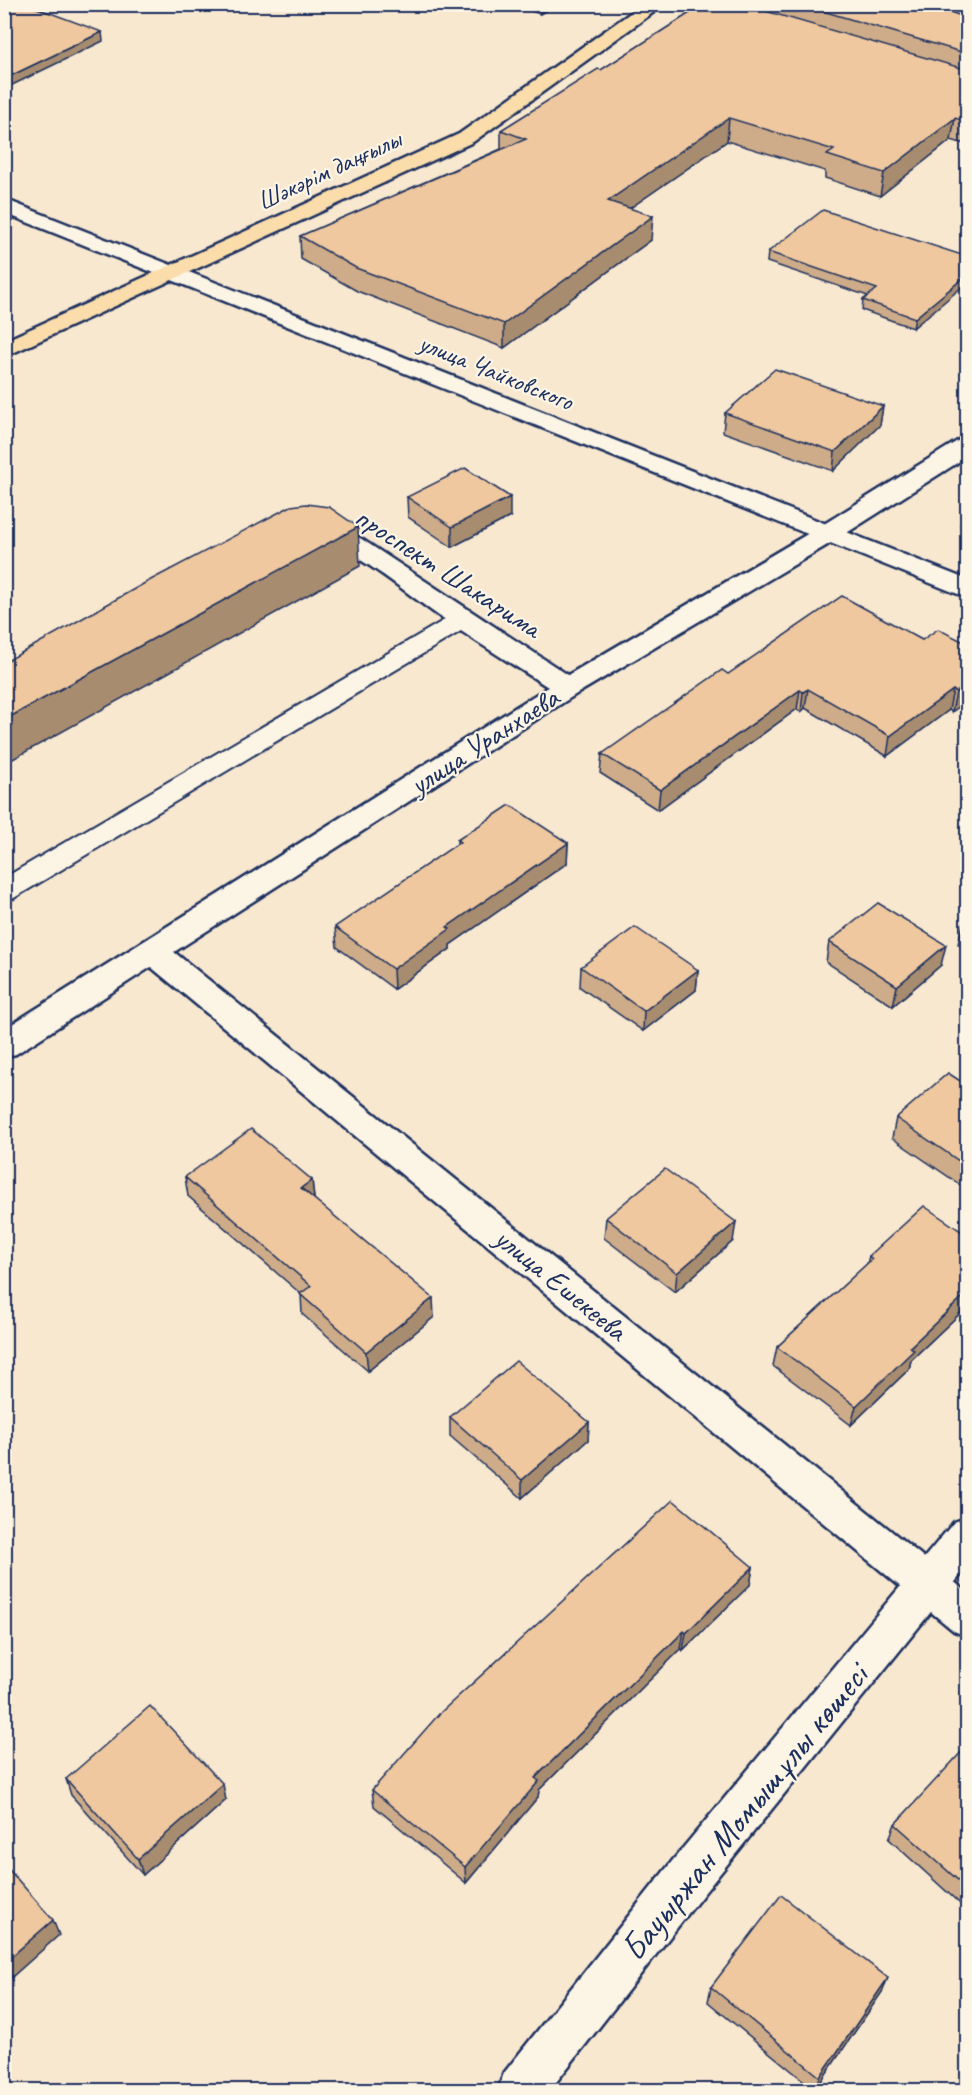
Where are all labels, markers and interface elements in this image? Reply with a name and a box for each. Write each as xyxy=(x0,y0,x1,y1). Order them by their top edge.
street label: Шәкәрім даңғылы xyxy=(252,121,408,218)
street label: улица Чайковского xyxy=(412,325,580,419)
street label: проспект Шакарима xyxy=(348,498,551,648)
street label: улица Уранхаева xyxy=(400,678,567,804)
street label: улица Ешекеева xyxy=(485,1218,636,1350)
street label: Бауыржан Момышұлы көшесі xyxy=(610,1651,881,1970)

